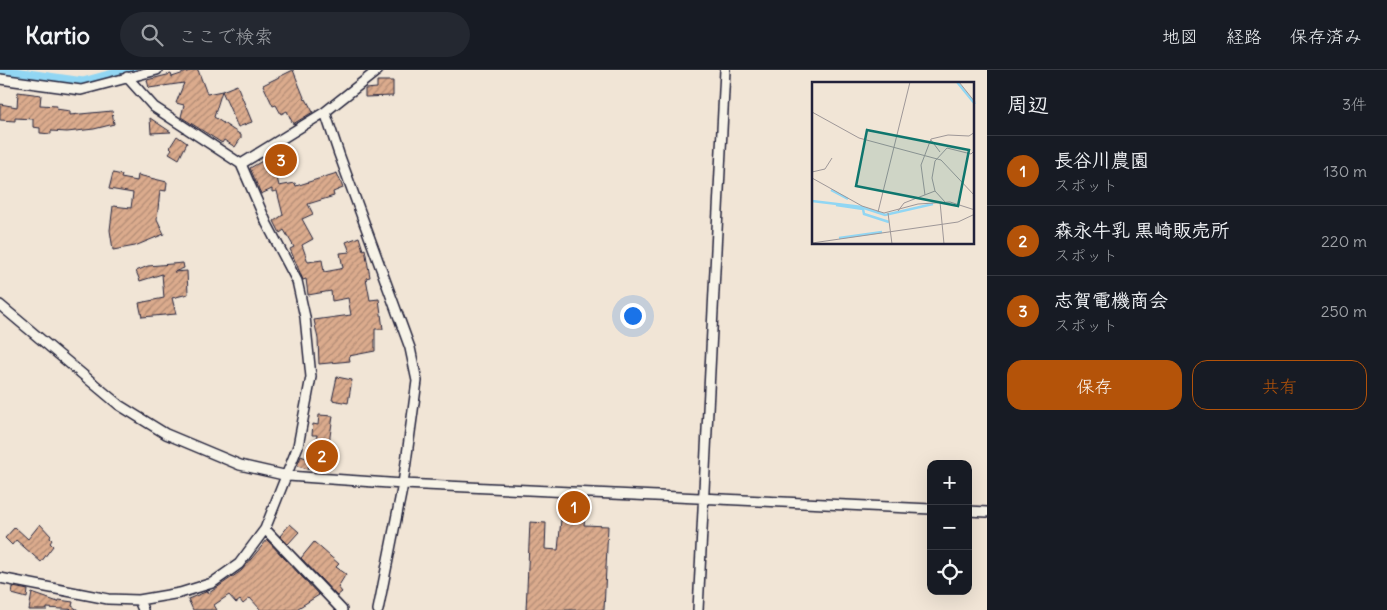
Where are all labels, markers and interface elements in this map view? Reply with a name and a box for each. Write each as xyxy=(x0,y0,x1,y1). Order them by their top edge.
search box xyxy=(120,12,470,57)
text: Kartio xyxy=(25,20,90,50)
icon: search xyxy=(138,21,166,49)
text: ここで検索 xyxy=(178,24,273,48)
text: 地図 xyxy=(1162,25,1198,48)
text: 経路 xyxy=(1226,25,1262,48)
text: 保存済み xyxy=(1290,25,1362,48)
inset map xyxy=(812,82,974,245)
text: 周辺 xyxy=(1007,91,1049,118)
text: 3件 xyxy=(1342,94,1367,114)
pin: 3 xyxy=(265,141,297,179)
text: 長谷川農園 xyxy=(1054,148,1149,172)
text: 1 xyxy=(1020,161,1026,181)
text: 130 m xyxy=(1323,161,1367,181)
text: スポット xyxy=(1054,175,1118,195)
text: 森永牛乳 黒崎販売所 xyxy=(1054,218,1230,242)
text: 2 xyxy=(1019,231,1027,251)
text: 220 m xyxy=(1321,231,1367,251)
text: スポット xyxy=(1054,245,1118,265)
text: 志賀電機商会 xyxy=(1054,288,1168,312)
text: 3 xyxy=(1018,301,1028,321)
text: 250 m xyxy=(1321,301,1367,321)
your location xyxy=(620,303,646,329)
text: スポット xyxy=(1054,315,1118,335)
button: 保存 xyxy=(1007,360,1182,410)
button: 共有 xyxy=(1192,360,1367,410)
pin: 2 xyxy=(306,437,338,475)
map controls xyxy=(927,460,972,595)
button: + xyxy=(927,460,972,505)
pin: 1 xyxy=(558,488,590,526)
button: − xyxy=(927,505,972,550)
button: locate xyxy=(927,550,972,595)

